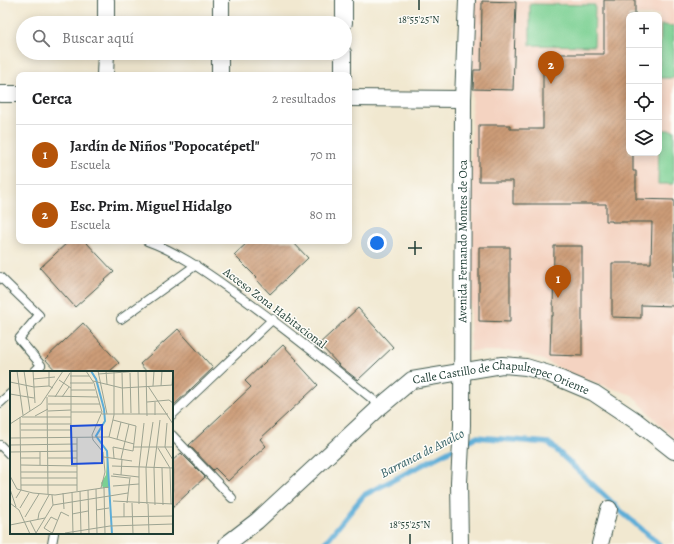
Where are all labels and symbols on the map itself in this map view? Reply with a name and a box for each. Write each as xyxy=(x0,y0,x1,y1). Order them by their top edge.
text: 18°55'25"N xyxy=(399,13,439,26)
pin: 2 xyxy=(538,51,564,84)
street label: Avenida Fernando Montes de Oca xyxy=(454,159,471,324)
your location xyxy=(367,233,387,253)
street label: Acceso Zona Habitacional xyxy=(219,263,330,352)
pin: 1 xyxy=(545,265,571,298)
street label: Calle Castillo de Chapultepec Oriente xyxy=(411,357,592,398)
inset map xyxy=(10,371,173,534)
water label: Barranca de Analco xyxy=(377,425,467,481)
text: 18°55'25"N xyxy=(390,518,430,531)

